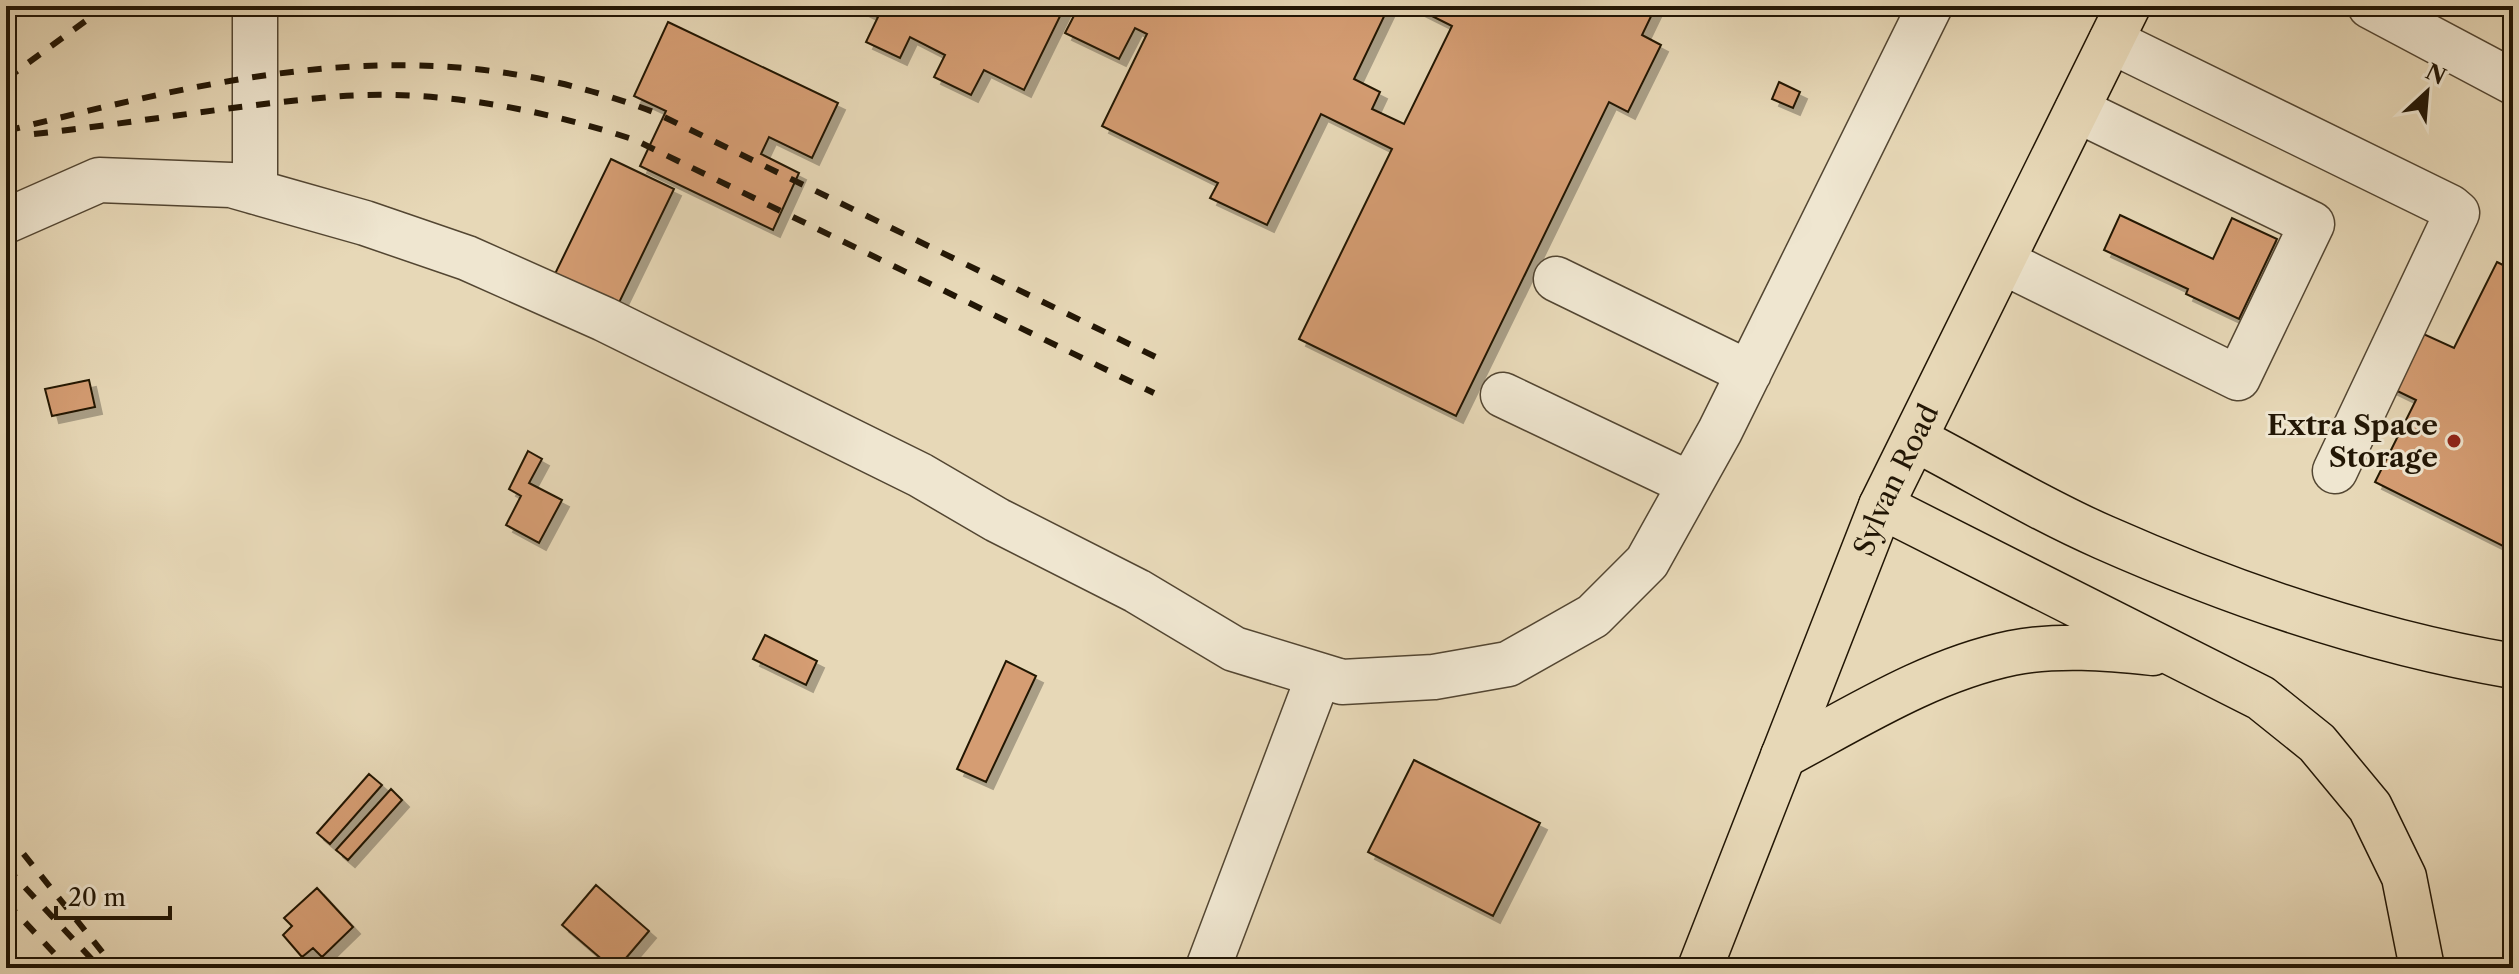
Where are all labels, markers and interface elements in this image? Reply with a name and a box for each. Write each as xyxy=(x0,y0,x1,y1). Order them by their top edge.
north arrow xyxy=(2387,52,2467,132)
text: N xyxy=(2421,58,2450,91)
street label: Sylvan Road xyxy=(1846,398,1946,561)
place label: Extra Space Storage xyxy=(2267,408,2438,474)
marker: Extra Space Storage xyxy=(2445,432,2463,450)
scale bar xyxy=(56,870,170,920)
text: 20 m xyxy=(68,883,126,912)

